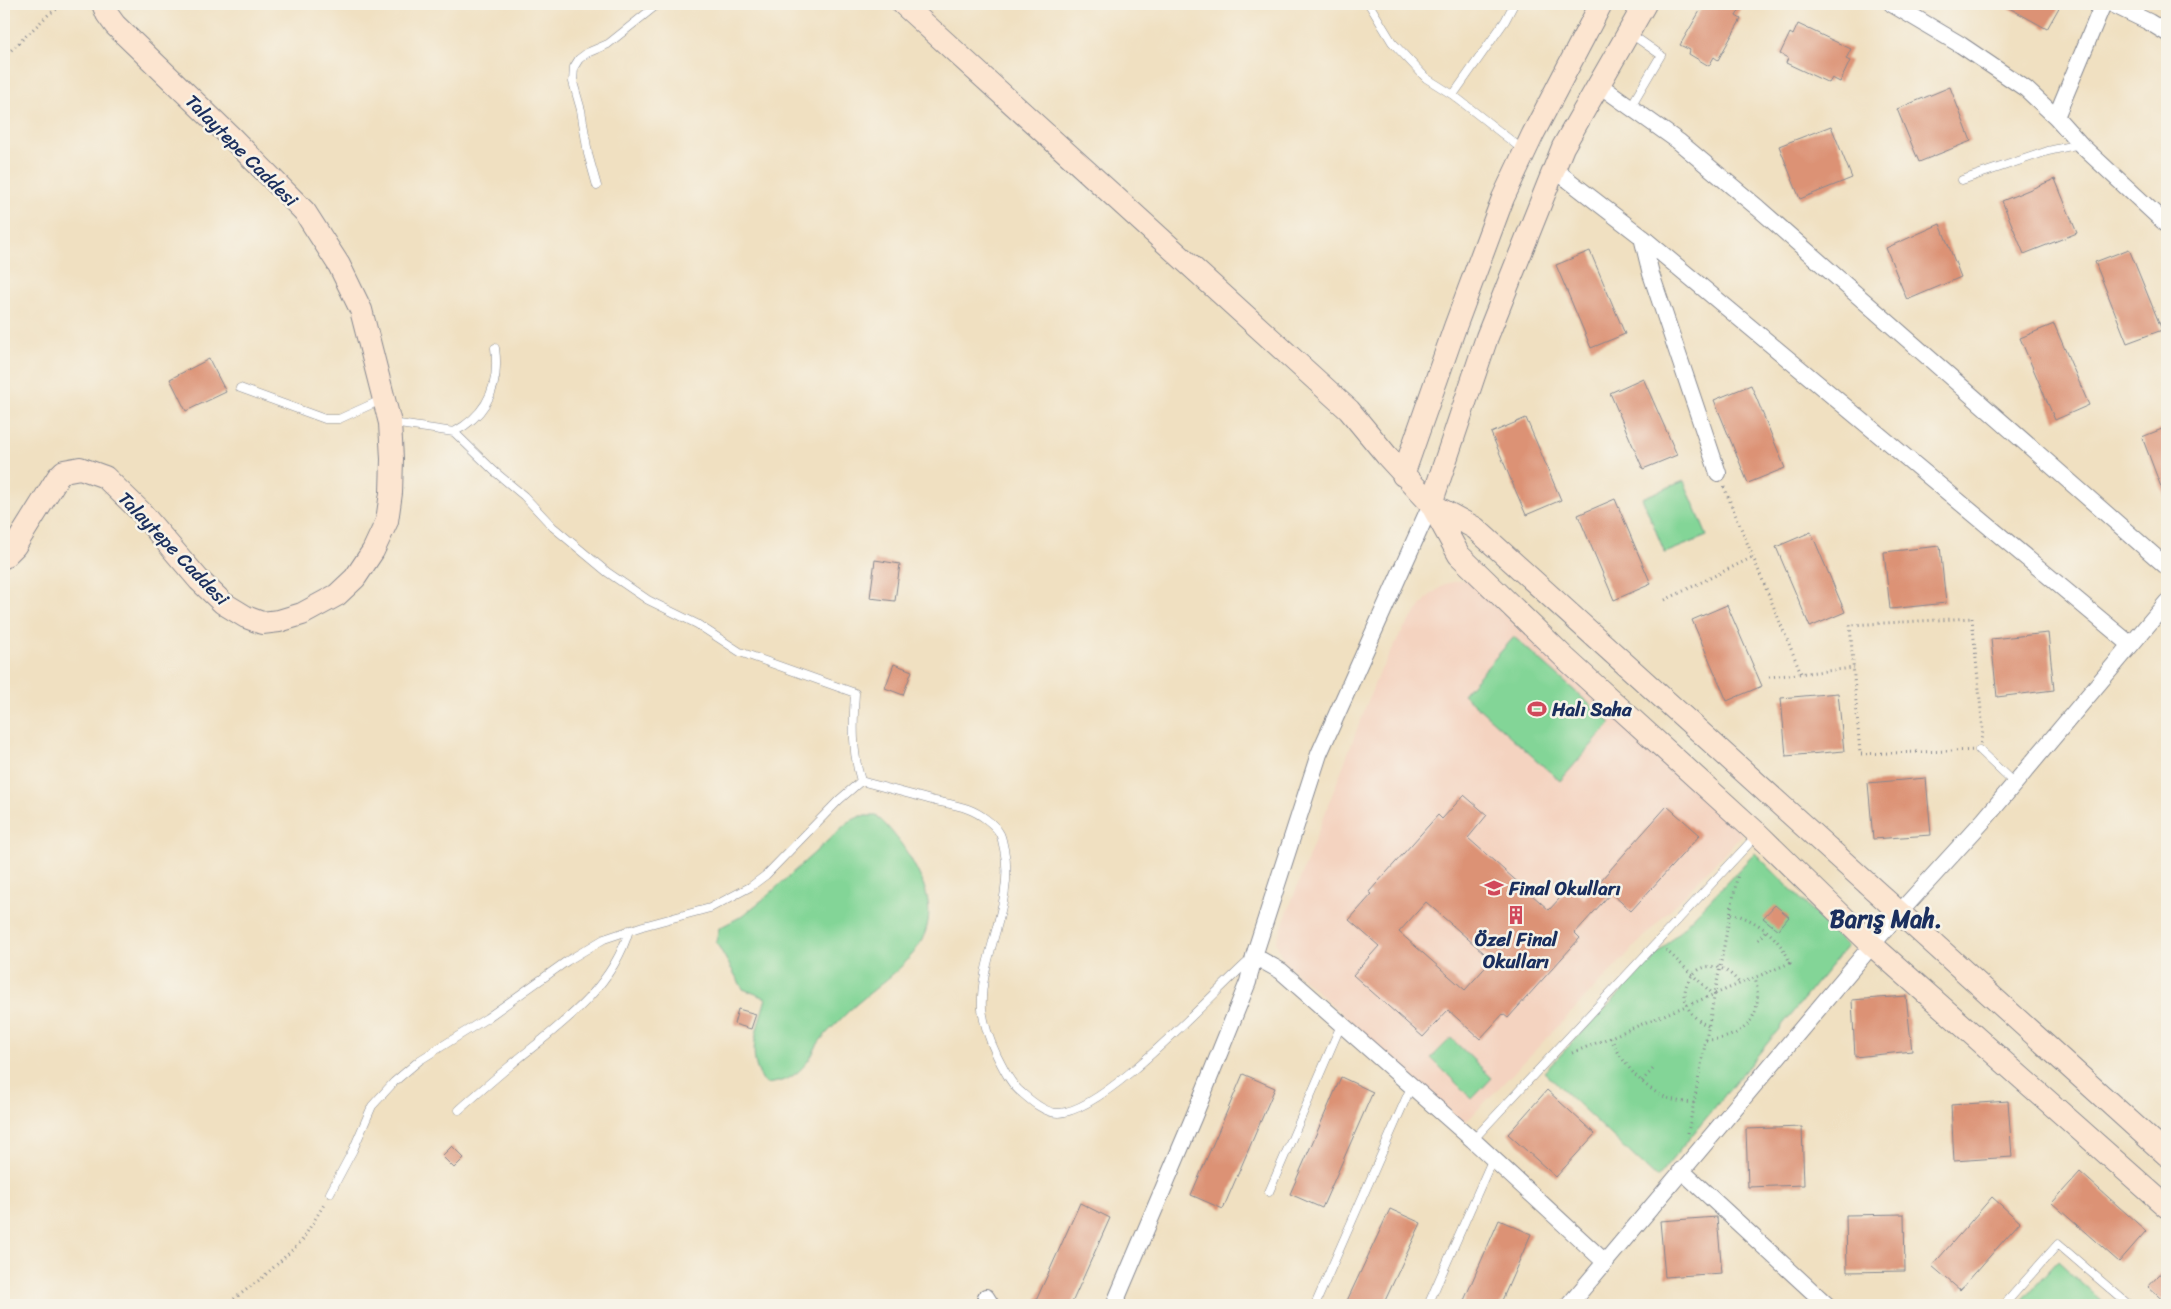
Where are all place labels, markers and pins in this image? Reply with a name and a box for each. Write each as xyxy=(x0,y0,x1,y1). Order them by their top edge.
place label: Halı Saha xyxy=(1551,693,1632,726)
sports icon: Halı Saha xyxy=(1526,698,1548,720)
place label: Final Okulları xyxy=(1508,872,1621,905)
school or university icon: Final Okulları xyxy=(1483,877,1505,899)
building icon: Özel Final Okulları xyxy=(1505,904,1527,926)
place label: Özel Final Okulları xyxy=(1475,923,1559,978)

